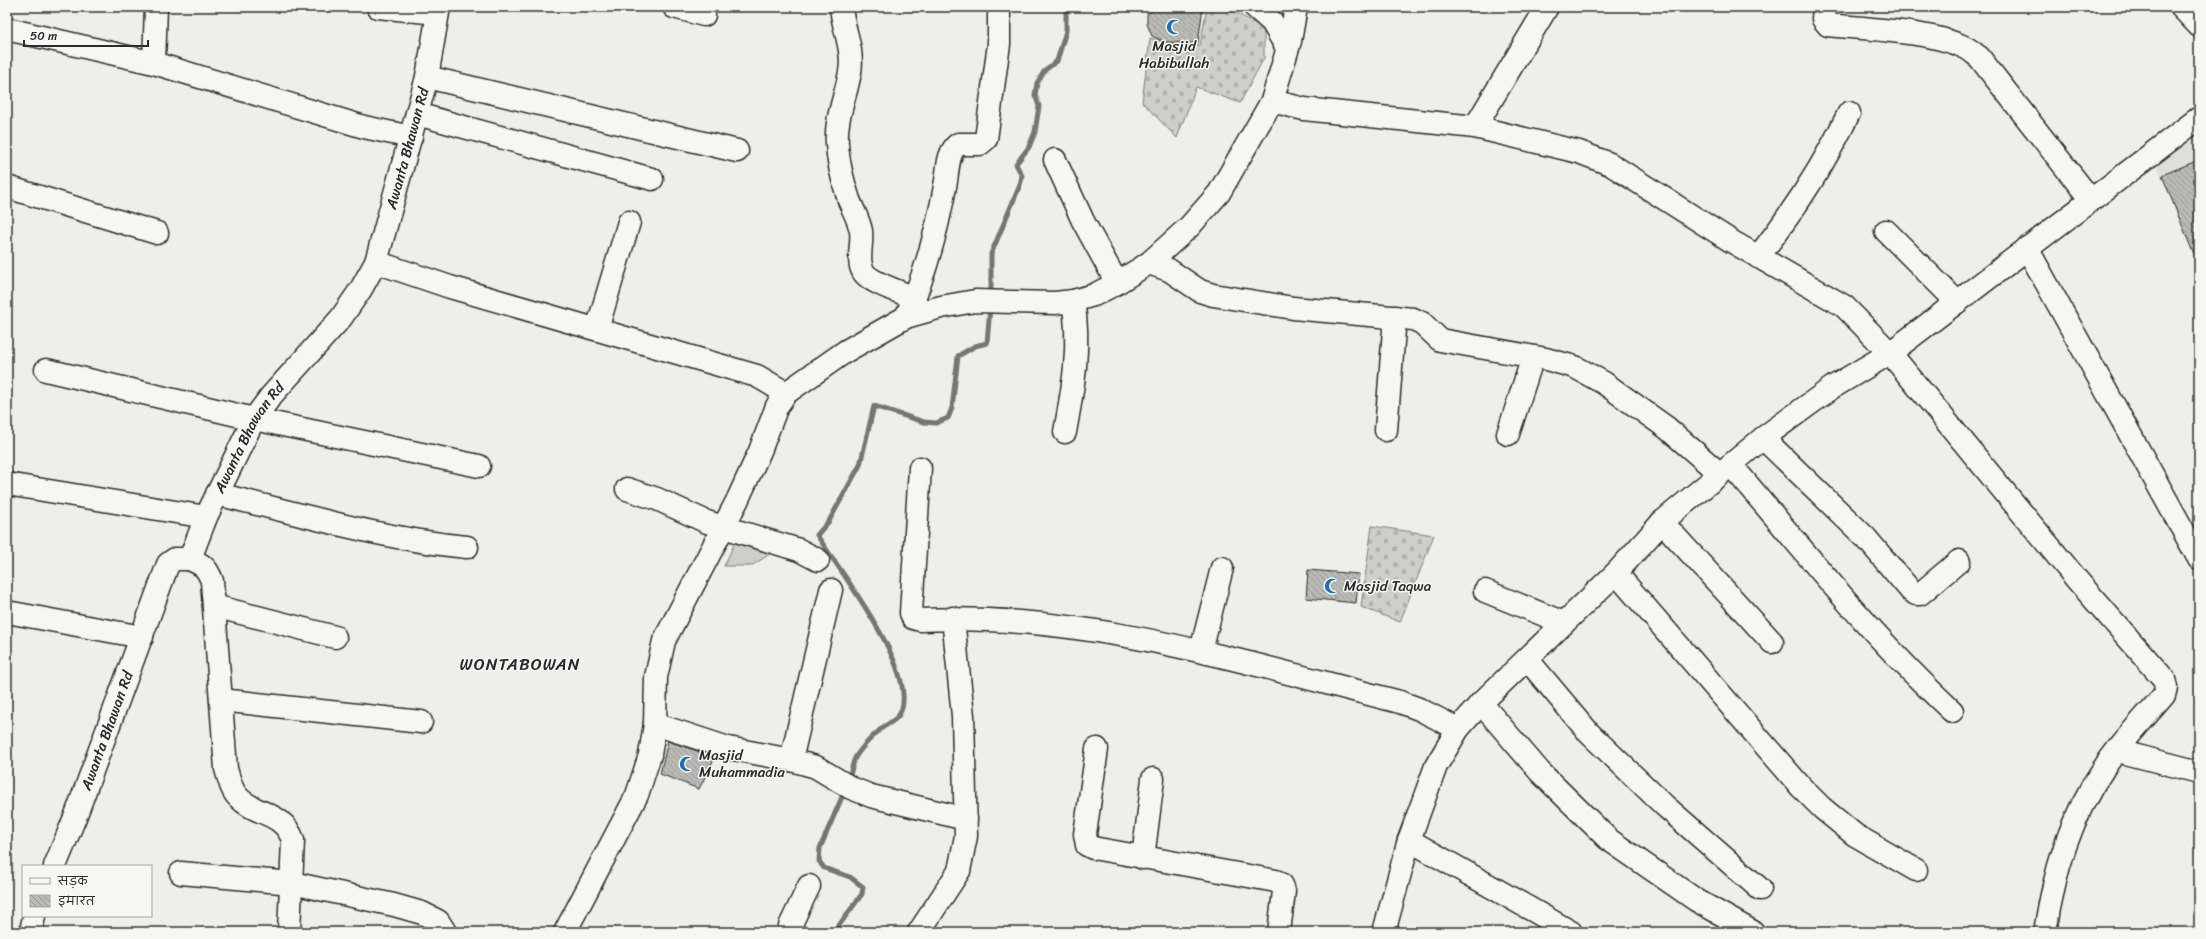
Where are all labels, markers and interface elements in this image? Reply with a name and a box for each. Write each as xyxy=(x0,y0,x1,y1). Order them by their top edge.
mosque icon: Masjid Habibullah xyxy=(1165,18,1183,36)
scale bar xyxy=(24,22,148,48)
text: 50 m xyxy=(30,25,57,47)
place label: Masjid Habibullah xyxy=(1139,33,1209,76)
street label: Awanta Bhawan Rd xyxy=(378,84,437,213)
street label: Awanta Bhawan Rd xyxy=(206,375,292,499)
place label: Masjid Taqwa xyxy=(1344,573,1432,599)
mosque icon: Masjid Taqwa xyxy=(1323,577,1341,595)
district label: WONTABOWAN xyxy=(460,649,580,679)
street label: Awanta Bhawan Rd xyxy=(73,666,141,795)
place label: Masjid Muhammadia xyxy=(699,742,785,785)
mosque icon: Masjid Muhammadia xyxy=(678,755,696,773)
legend xyxy=(22,865,152,917)
text: सड़क xyxy=(57,870,89,892)
text: इमारत xyxy=(58,890,96,912)

